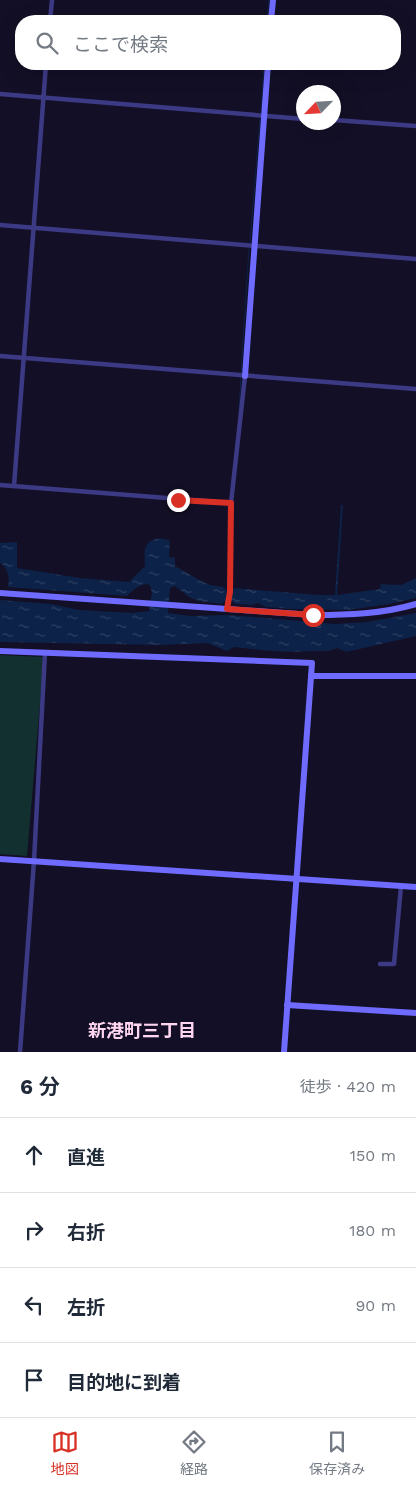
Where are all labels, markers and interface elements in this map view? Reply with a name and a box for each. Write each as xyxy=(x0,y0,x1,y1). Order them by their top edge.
search box xyxy=(15,15,401,70)
icon: search xyxy=(33,29,61,57)
text: ここで検索 xyxy=(73,33,168,56)
north arrow xyxy=(296,85,341,130)
route end xyxy=(167,489,190,512)
route start xyxy=(302,604,325,627)
district label: 新港町三丁目 xyxy=(88,1020,196,1041)
text: 6 分 xyxy=(20,1074,60,1099)
text: 徒歩 · 420 m xyxy=(300,1077,396,1096)
icon: ahead xyxy=(20,1141,48,1169)
text: 直進 xyxy=(67,1146,105,1169)
text: 150 m xyxy=(350,1146,396,1165)
icon: right xyxy=(20,1216,48,1244)
text: 右折 xyxy=(67,1221,105,1244)
text: 180 m xyxy=(349,1221,396,1240)
icon: left xyxy=(20,1291,48,1319)
text: 左折 xyxy=(67,1296,105,1319)
text: 90 m xyxy=(355,1296,396,1315)
icon: arrive xyxy=(20,1366,48,1394)
text: 目的地に到着 xyxy=(67,1371,181,1394)
tab: 地図 xyxy=(51,1428,79,1478)
tab: 経路 xyxy=(180,1428,208,1478)
tab: 保存済み xyxy=(309,1428,365,1478)

